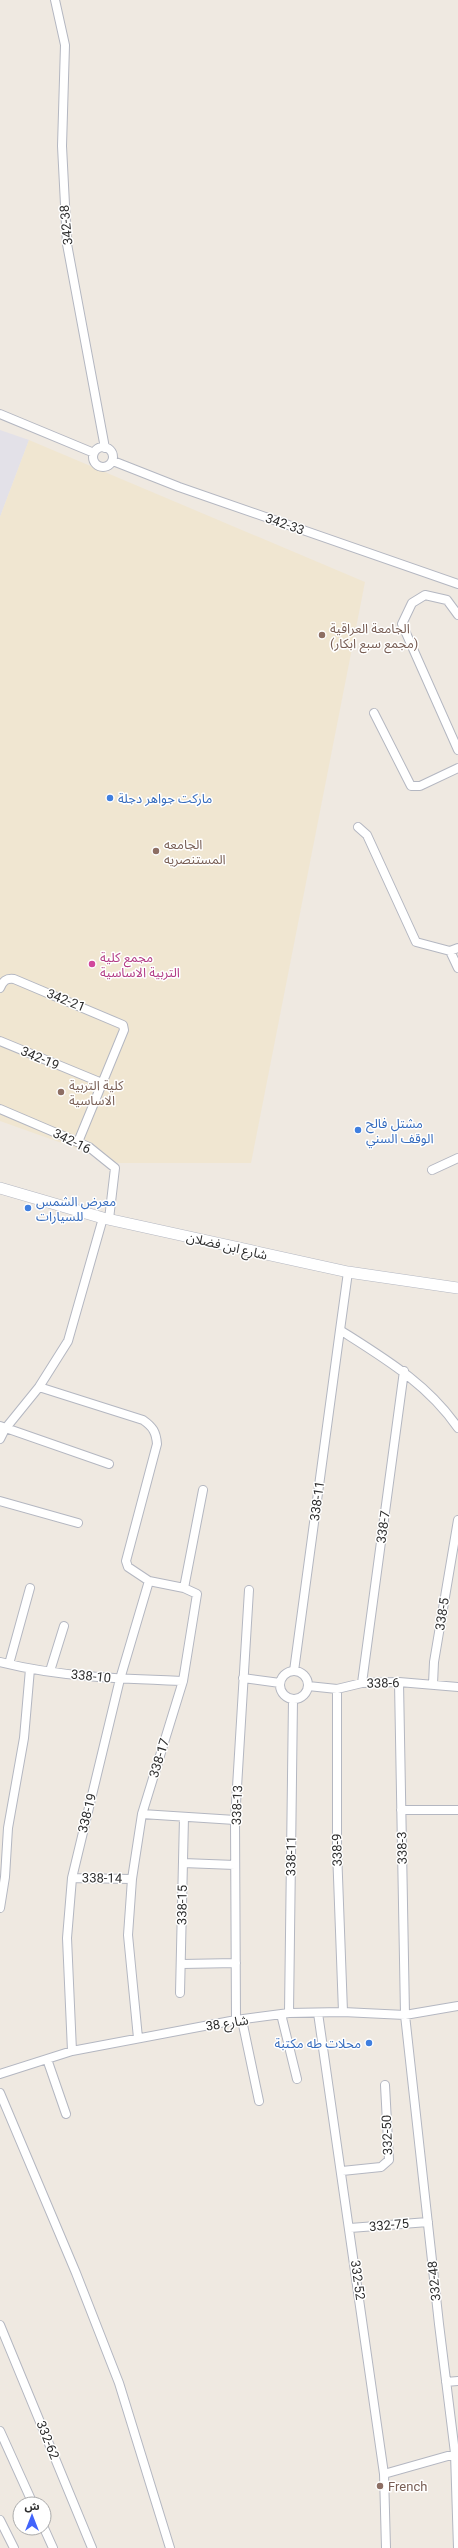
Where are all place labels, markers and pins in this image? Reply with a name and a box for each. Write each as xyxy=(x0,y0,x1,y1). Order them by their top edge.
place label: الجامعة العراقية (مجمع سبع ابكار) xyxy=(330,621,418,654)
marker: الجامعة العراقية (مجمع سبع ابكار) xyxy=(317,630,327,640)
place label: ماركت جواهر دجلة xyxy=(118,791,213,806)
marker: ماركت جواهر دجلة xyxy=(105,793,115,803)
place label: الجامعه المستنصريه xyxy=(164,837,226,867)
marker: الجامعه المستنصريه xyxy=(151,846,161,856)
place label: مجمع كلية التربية الاساسية xyxy=(100,950,180,980)
marker: مجمع كلية التربية الاساسية xyxy=(87,959,97,969)
place label: كلية التربية الاساسية xyxy=(69,1078,124,1108)
marker: كلية التربية الاساسية xyxy=(56,1087,66,1097)
place label: مشتل فالح الوقف السني xyxy=(366,1116,433,1149)
marker: مشتل فالح الوقف السني xyxy=(353,1125,363,1135)
place label: معرض الشمس للسيارات xyxy=(36,1194,116,1224)
marker: معرض الشمس للسيارات xyxy=(23,1203,33,1213)
place label: محلات طه مكتبة xyxy=(275,2036,361,2051)
marker: محلات طه مكتبة xyxy=(364,2038,374,2048)
place label: French xyxy=(388,2479,427,2494)
marker: French xyxy=(375,2481,385,2491)

